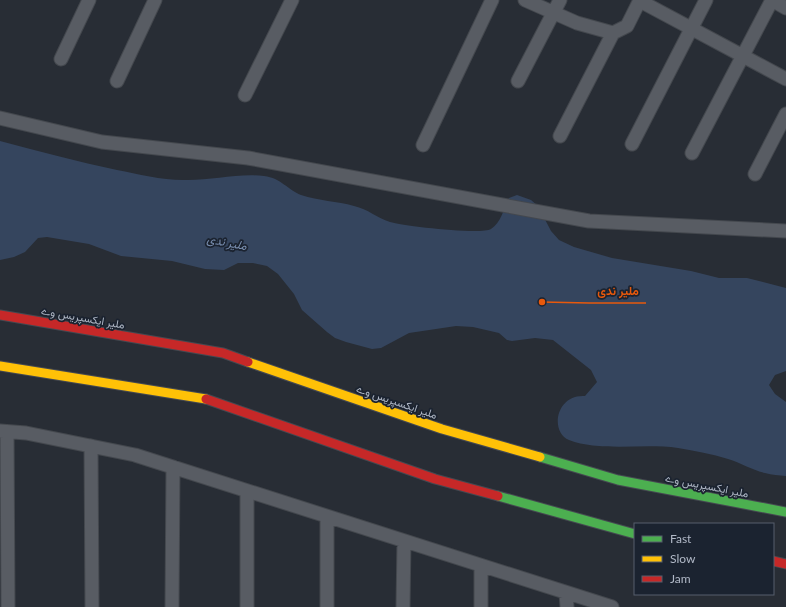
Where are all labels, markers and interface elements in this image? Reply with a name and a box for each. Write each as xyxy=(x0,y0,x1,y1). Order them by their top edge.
water label: ملیر ندی xyxy=(205,231,249,254)
callout: ملیر ندی xyxy=(589,279,646,303)
text: ملیر ندی xyxy=(597,283,639,299)
street label: ملیر ایکسپریس وے xyxy=(40,303,126,333)
street label: ملیر ایکسپریس وے xyxy=(354,381,439,423)
street label: ملیر ایکسپریس وے xyxy=(664,471,750,501)
legend xyxy=(634,523,774,595)
text: Fast xyxy=(670,531,692,546)
text: Slow xyxy=(670,551,696,566)
text: Jam xyxy=(670,571,691,586)

